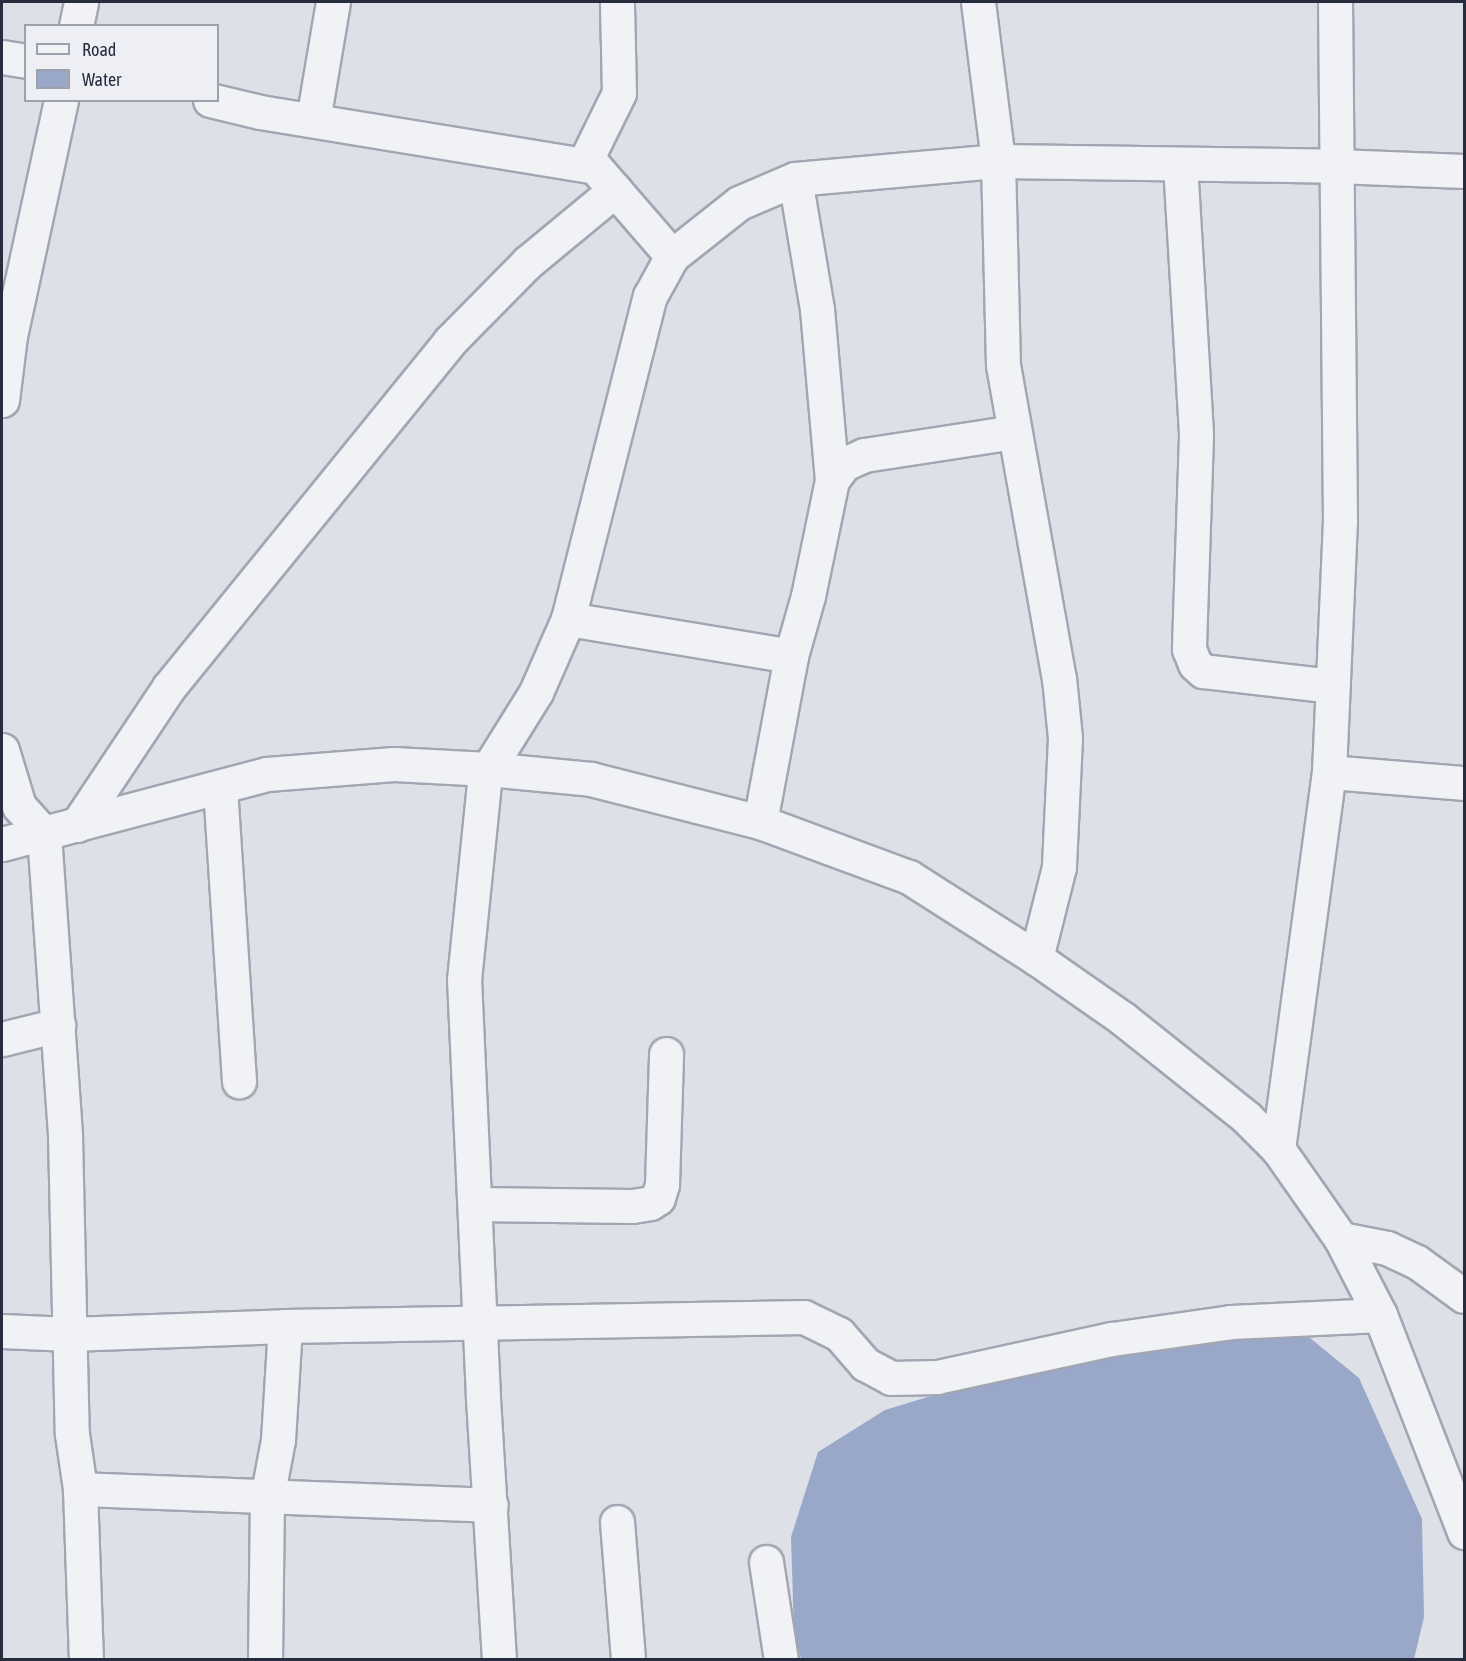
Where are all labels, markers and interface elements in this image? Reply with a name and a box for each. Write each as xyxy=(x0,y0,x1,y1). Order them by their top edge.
legend xyxy=(24,24,219,102)
text: Road xyxy=(82,39,116,60)
text: Water xyxy=(82,69,121,90)

